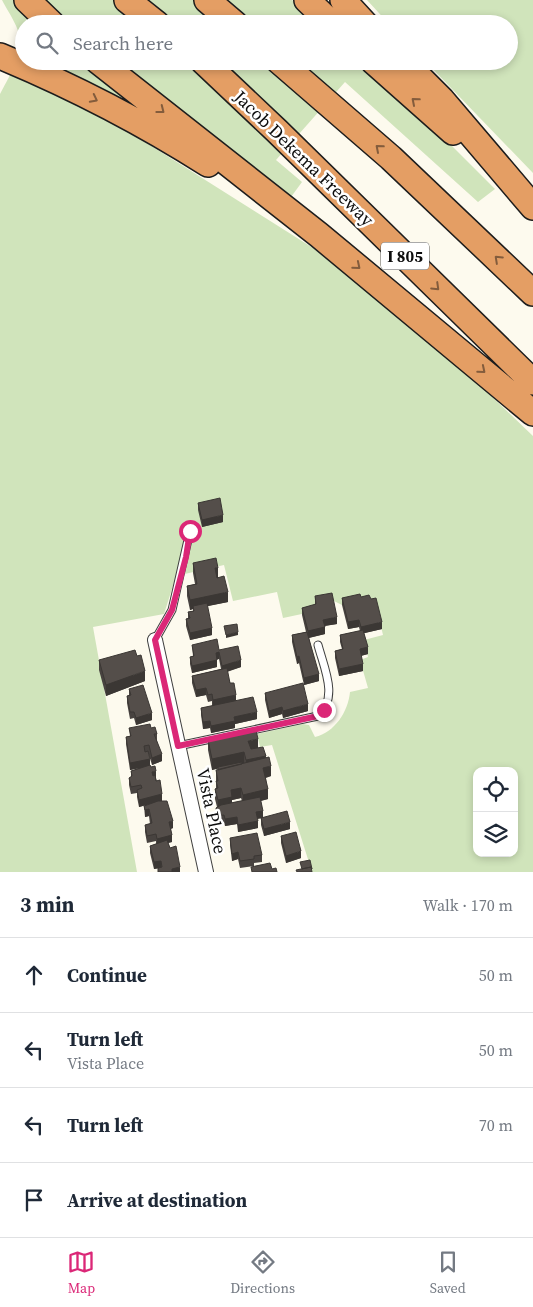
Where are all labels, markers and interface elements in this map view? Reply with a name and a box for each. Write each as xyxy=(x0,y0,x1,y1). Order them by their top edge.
search box xyxy=(15,15,518,70)
icon: search xyxy=(33,29,61,57)
text: Search here xyxy=(73,30,173,56)
street label: Jacob Dekema Freeway xyxy=(228,84,380,232)
one-way arrow xyxy=(89,93,98,103)
one-way arrow xyxy=(412,97,421,106)
one-way arrow xyxy=(155,104,165,113)
one-way arrow xyxy=(376,146,385,154)
road number: I 805 xyxy=(381,242,429,270)
one-way arrow xyxy=(494,256,503,265)
one-way arrow xyxy=(351,261,360,269)
one-way arrow xyxy=(431,282,440,291)
one-way arrow xyxy=(476,365,485,373)
route start xyxy=(179,520,202,543)
route end xyxy=(313,699,336,722)
street label: Vista Place xyxy=(191,766,233,856)
map controls xyxy=(473,767,518,857)
button: locate xyxy=(473,767,518,812)
button: layers xyxy=(473,812,518,857)
text: 3 min xyxy=(20,890,75,919)
text: Walk · 170 m xyxy=(423,894,513,916)
icon: ahead xyxy=(20,961,48,989)
text: Continue xyxy=(67,962,147,988)
text: 50 m xyxy=(479,964,513,986)
text: Turn left xyxy=(67,1026,143,1052)
icon: left xyxy=(20,1036,48,1064)
text: 50 m xyxy=(479,1039,513,1061)
text: Vista Place xyxy=(67,1052,144,1074)
icon: left xyxy=(20,1111,48,1139)
text: Turn left xyxy=(67,1112,143,1138)
text: 70 m xyxy=(479,1114,513,1136)
icon: arrive xyxy=(20,1186,48,1214)
text: Arrive at destination xyxy=(67,1187,247,1213)
tab: Map xyxy=(67,1248,95,1298)
tab: Directions xyxy=(230,1248,295,1298)
tab: Saved xyxy=(430,1248,466,1298)

